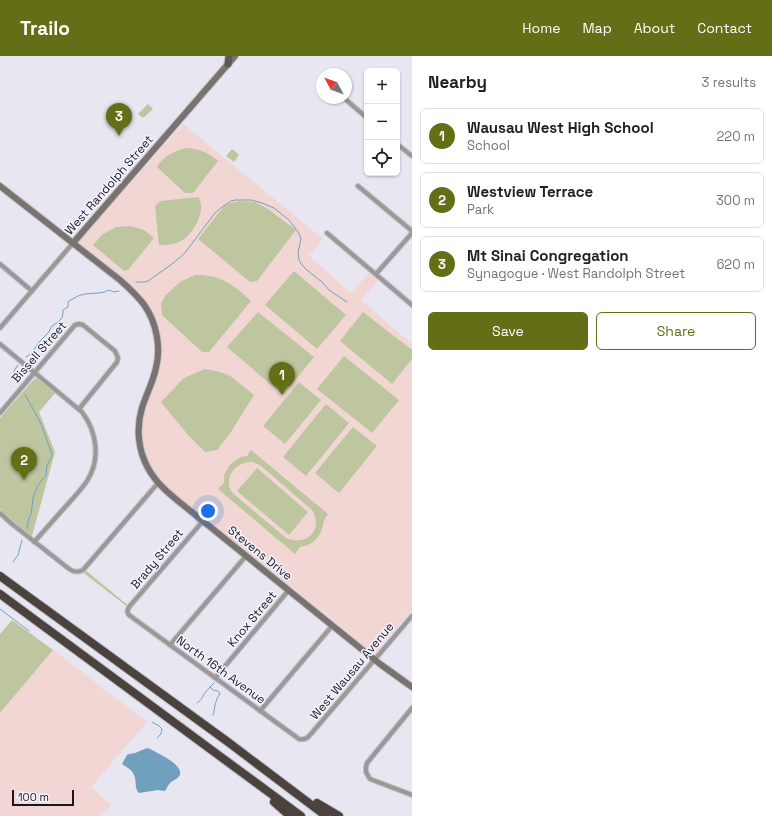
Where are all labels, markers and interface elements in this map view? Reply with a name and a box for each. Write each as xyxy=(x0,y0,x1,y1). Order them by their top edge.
text: Trailo xyxy=(20,16,70,41)
text: Home xyxy=(522,19,560,37)
text: Map xyxy=(582,19,612,37)
text: About xyxy=(634,19,675,37)
text: Contact xyxy=(697,19,752,37)
north arrow xyxy=(316,68,352,104)
map controls xyxy=(364,68,400,176)
button: + xyxy=(364,68,400,104)
text: Nearby xyxy=(428,71,487,93)
text: 3 results xyxy=(702,74,756,91)
pin: 3 xyxy=(106,103,132,136)
button: − xyxy=(364,104,400,140)
text: Wausau West High School xyxy=(467,118,654,137)
text: 1 xyxy=(439,128,445,145)
text: 220 m xyxy=(716,128,755,145)
street label: West Randolph Street xyxy=(61,132,157,238)
text: School xyxy=(467,137,510,154)
button: locate xyxy=(364,140,400,176)
text: Westview Terrace xyxy=(467,182,593,201)
text: 2 xyxy=(438,192,446,209)
text: 300 m xyxy=(716,192,755,209)
text: Park xyxy=(467,201,494,218)
text: Mt Sinai Congregation xyxy=(467,246,629,265)
text: 3 xyxy=(438,256,446,273)
text: 620 m xyxy=(716,256,755,273)
text: Synagogue · West Randolph Street xyxy=(467,265,685,282)
button: Save xyxy=(428,312,588,350)
button: Share xyxy=(596,312,756,350)
street label: Bissell Street xyxy=(8,318,70,386)
pin: 1 xyxy=(269,362,295,395)
pin: 2 xyxy=(11,447,37,480)
your location xyxy=(198,501,218,521)
street label: Stevens Drive xyxy=(225,522,295,584)
street label: Brady Street xyxy=(127,526,187,592)
street label: Knox Street xyxy=(224,588,280,650)
street label: West Wausau Avenue xyxy=(307,619,397,723)
street label: North 16th Avenue xyxy=(173,632,269,708)
scale bar xyxy=(12,788,74,807)
text: 100 m xyxy=(18,790,49,804)

